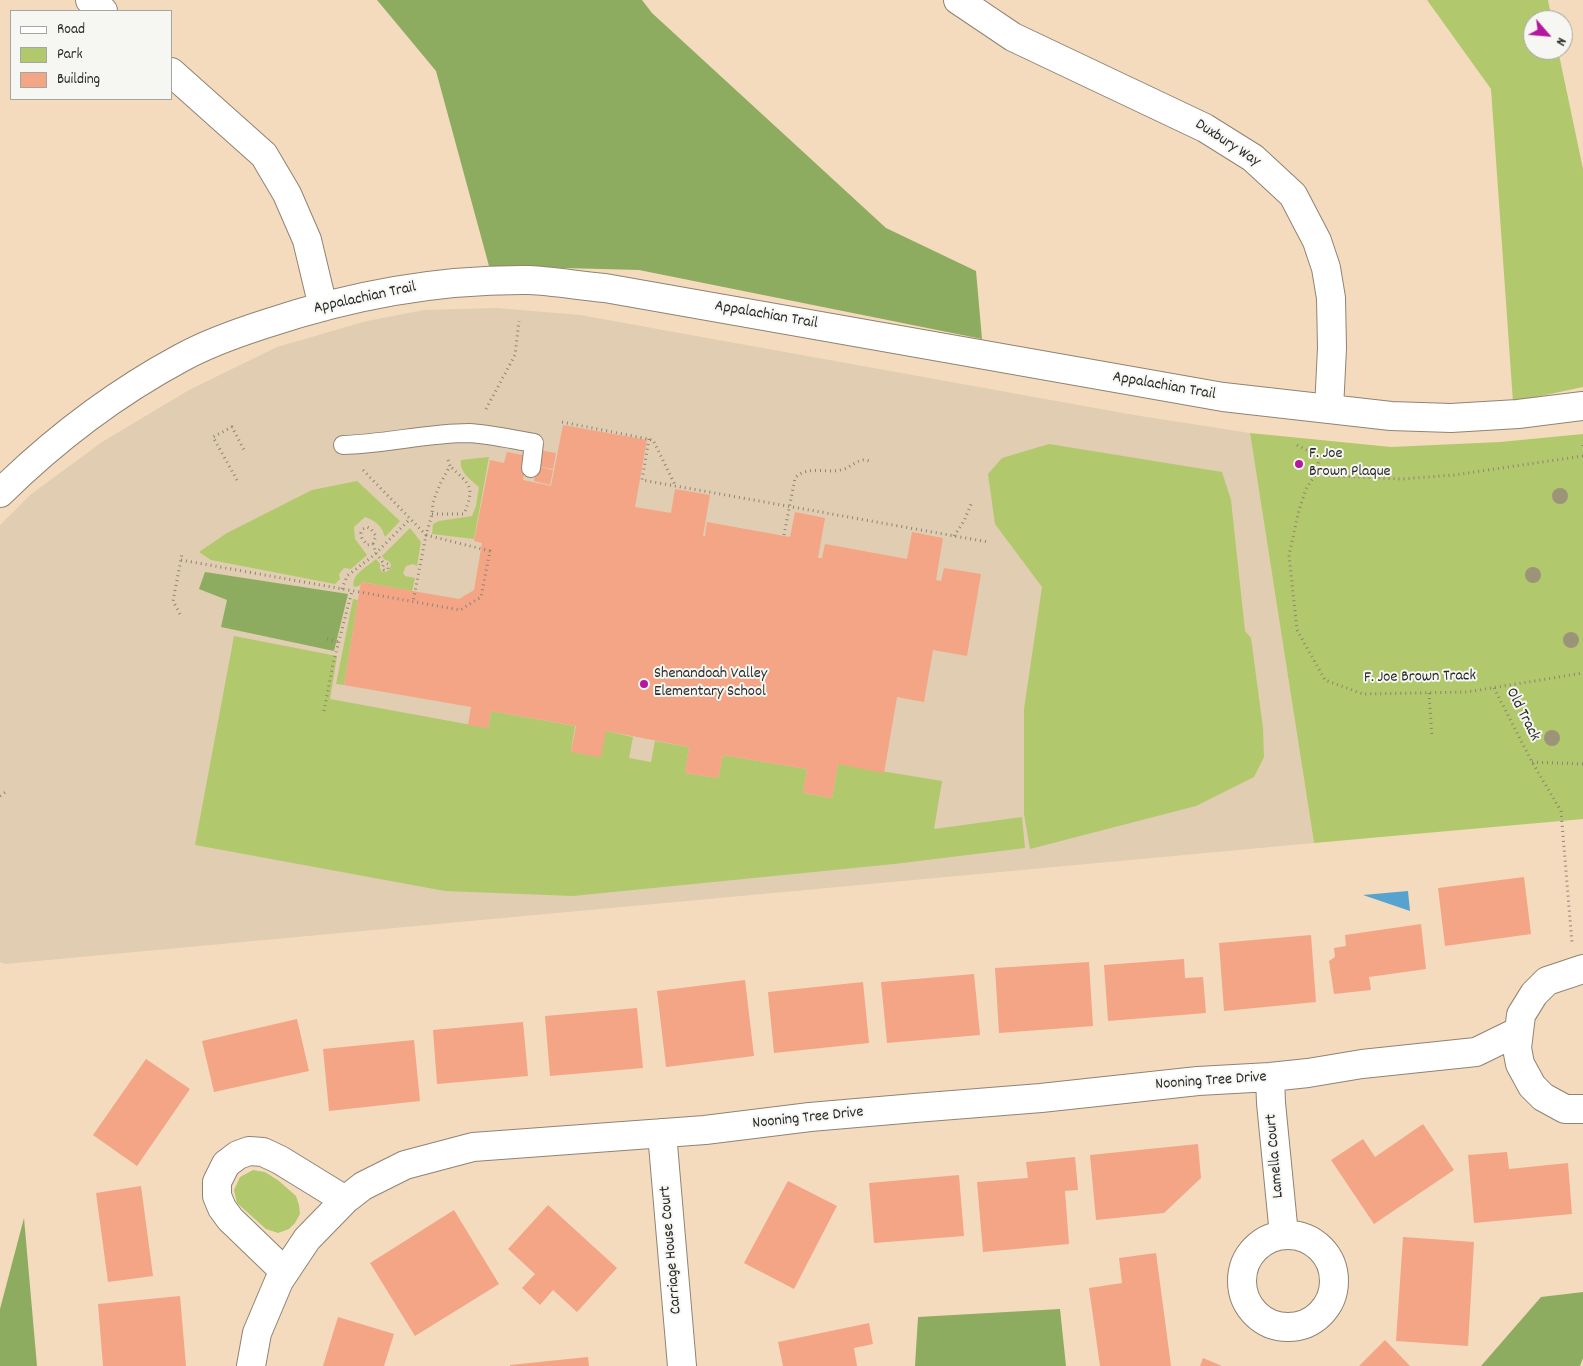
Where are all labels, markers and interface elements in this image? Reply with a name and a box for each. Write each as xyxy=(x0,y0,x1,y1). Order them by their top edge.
legend xyxy=(10,10,172,100)
north arrow xyxy=(1523,10,1573,60)
text: Road xyxy=(57,19,85,41)
text: N xyxy=(1550,34,1571,49)
text: Park xyxy=(57,44,83,66)
text: Building xyxy=(57,69,100,91)
street label: Duxbury Way xyxy=(1191,116,1263,172)
street label: Appalachian Trail xyxy=(312,279,418,319)
street label: Appalachian Trail xyxy=(713,298,819,334)
street label: Appalachian Trail xyxy=(1111,369,1217,405)
place label: F. Joe Brown Plaque xyxy=(1309,445,1391,483)
marker: F. Joe Brown Plaque xyxy=(1293,458,1305,470)
place label: Shenandoah Valley Elementary School xyxy=(654,665,767,703)
street label: F. Joe Brown Track xyxy=(1364,667,1476,689)
marker: Shenandoah Valley Elementary School xyxy=(638,678,650,690)
street label: Old Track xyxy=(1501,685,1543,745)
street label: Nooning Tree Drive xyxy=(1155,1069,1267,1095)
street label: Nooning Tree Drive xyxy=(752,1104,864,1134)
street label: Lamella Court xyxy=(1263,1113,1289,1199)
street label: Carriage House Court xyxy=(657,1185,687,1315)

